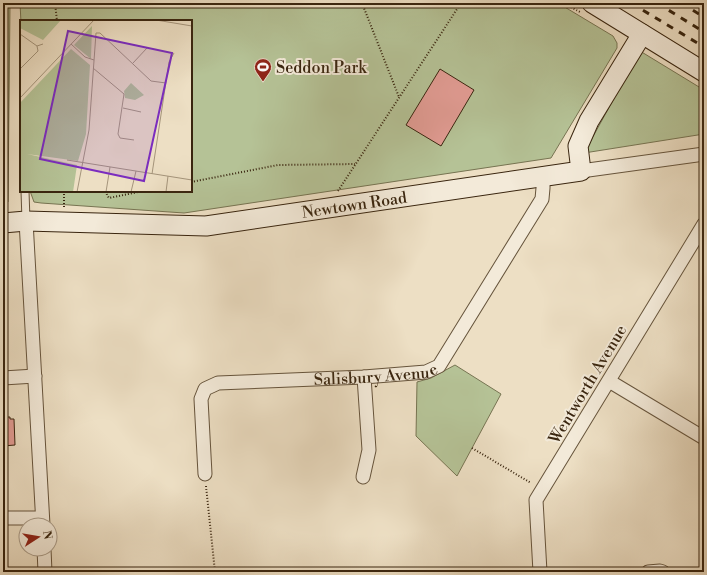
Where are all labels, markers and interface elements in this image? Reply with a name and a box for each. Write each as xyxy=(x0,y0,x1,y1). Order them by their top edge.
inset map xyxy=(20,20,192,192)
sports icon: Seddon Park xyxy=(253,57,273,82)
place label: Seddon Park xyxy=(276,58,368,78)
street label: Newtown Road xyxy=(301,188,408,223)
street label: Wentworth Avenue xyxy=(544,321,631,449)
street label: Salisbury Avenue xyxy=(313,359,441,390)
north arrow xyxy=(18,517,58,557)
text: N xyxy=(39,529,55,541)

